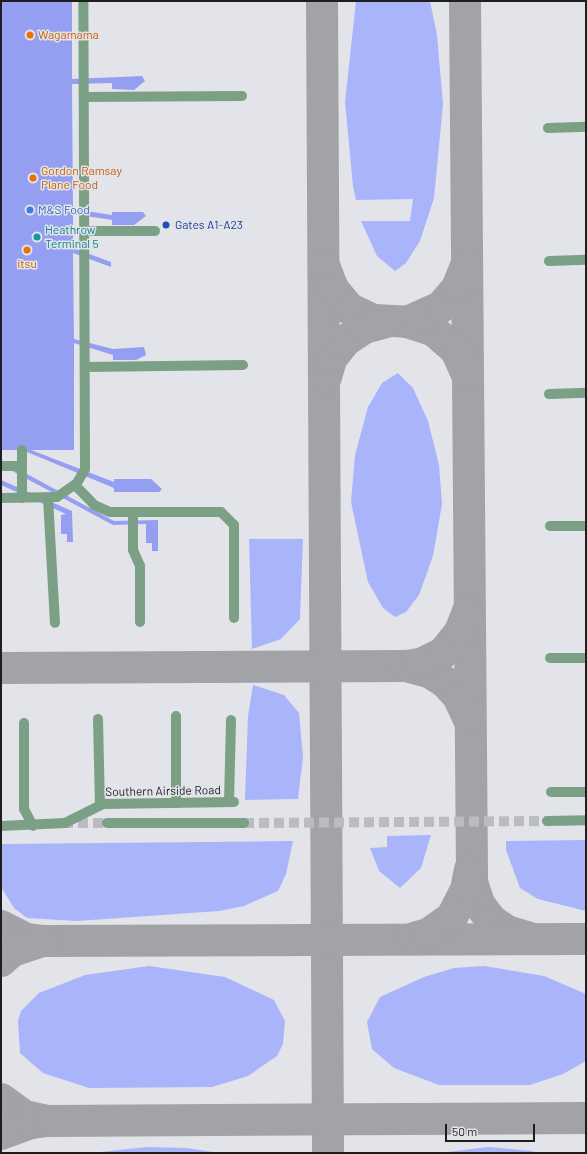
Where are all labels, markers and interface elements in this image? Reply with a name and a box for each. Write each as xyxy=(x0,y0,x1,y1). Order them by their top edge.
place label: Wagamama xyxy=(38,28,99,42)
marker: Wagamama xyxy=(25,30,35,40)
place label: Gordon Ramsay Plane Food xyxy=(41,164,122,192)
marker: Gordon Ramsay Plane Food xyxy=(28,173,38,183)
place label: M&S Food xyxy=(38,203,90,217)
marker: M&S Food xyxy=(25,205,35,215)
place label: Gates A1-A23 xyxy=(175,218,243,232)
marker: Gates A1-A23 xyxy=(160,219,172,231)
place label: Heathrow Terminal 5 xyxy=(45,223,99,251)
marker: Heathrow Terminal 5 xyxy=(32,232,42,242)
marker: itsu xyxy=(22,245,32,255)
place label: itsu xyxy=(17,257,37,271)
street label: Southern Airside Road xyxy=(105,783,221,799)
scale bar xyxy=(447,1116,537,1142)
text: 50 m xyxy=(452,1124,477,1138)

